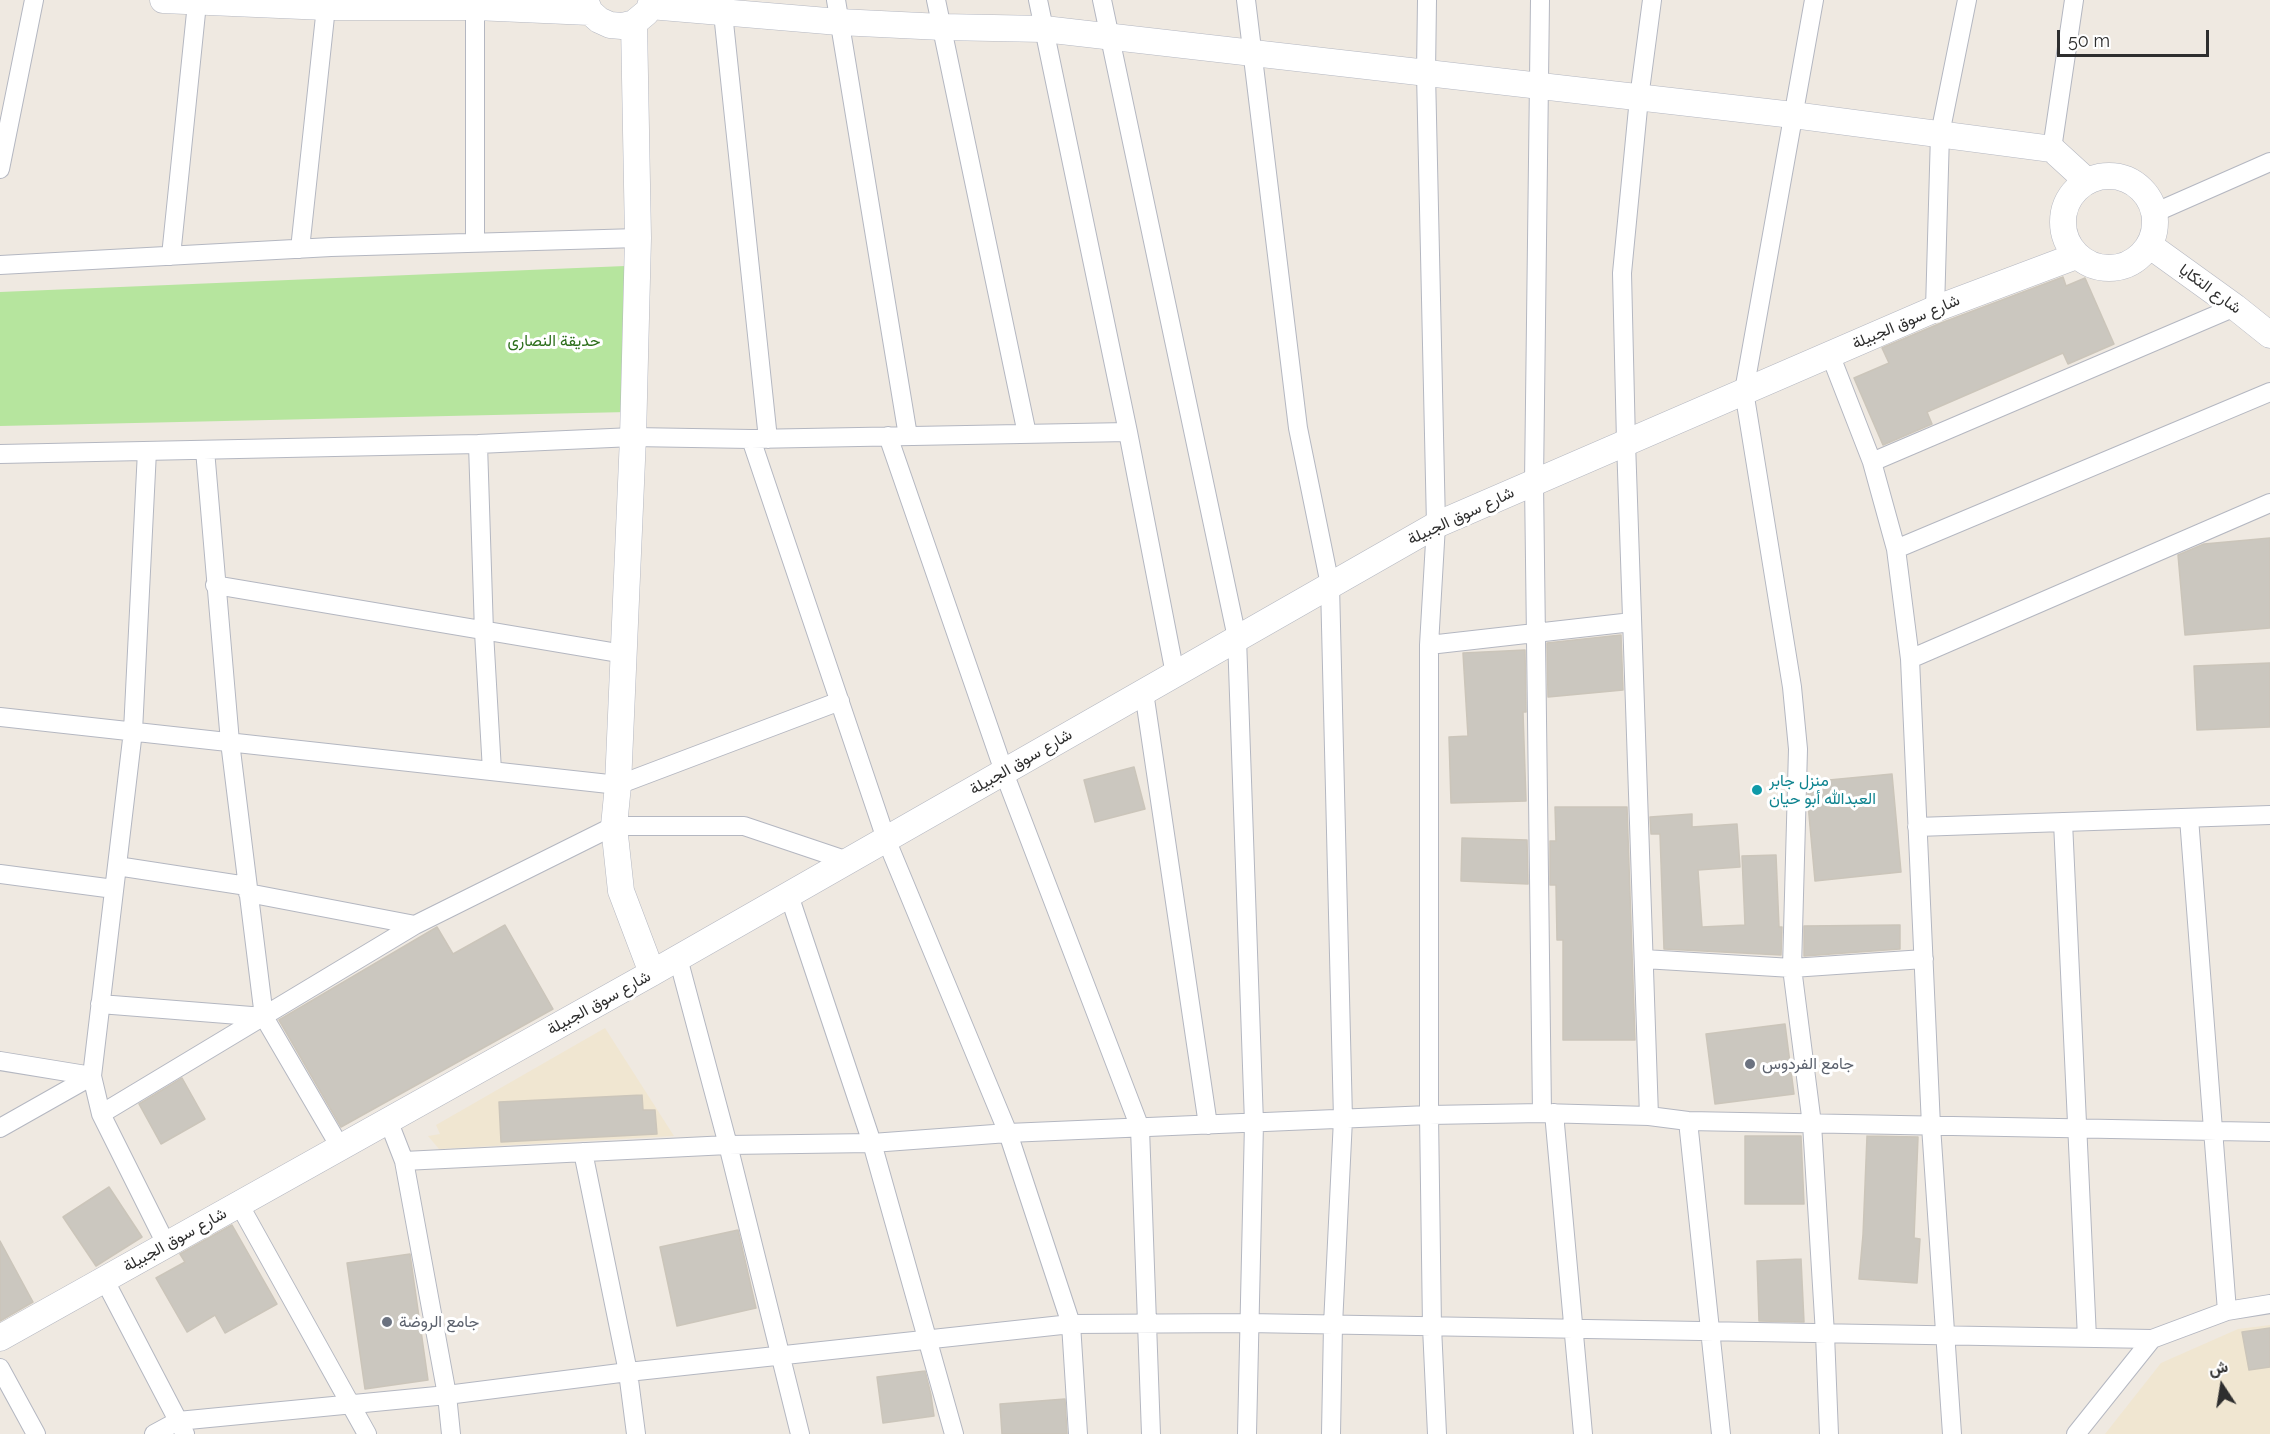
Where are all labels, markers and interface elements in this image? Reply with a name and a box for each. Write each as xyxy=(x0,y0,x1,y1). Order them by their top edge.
scale bar xyxy=(2060,18,2212,56)
text: 50 m xyxy=(2068,30,2110,51)
street label: شارع التكايا xyxy=(2175,260,2245,318)
street label: شارع سوق الجبيلة xyxy=(1849,291,1963,353)
park label: حديقة النصارى xyxy=(508,331,600,351)
street label: شارع سوق الجبيلة xyxy=(1405,483,1517,549)
street label: شارع سوق الجبيلة xyxy=(966,725,1076,799)
place label: منزل جابر العبدالله أبو حيان xyxy=(1769,771,1876,809)
marker: منزل جابر العبدالله أبو حيان xyxy=(1750,783,1764,797)
street label: شارع سوق الجبيلة xyxy=(544,967,654,1039)
place label: جامع الفردوس xyxy=(1762,1054,1854,1074)
marker: جامع الفردوس xyxy=(1743,1057,1757,1071)
street label: شارع سوق الجبيلة xyxy=(120,1204,230,1276)
place label: جامع الروضة xyxy=(399,1312,479,1332)
marker: جامع الروضة xyxy=(380,1315,394,1329)
north arrow xyxy=(2192,1356,2252,1416)
text: ش xyxy=(2207,1357,2230,1379)

